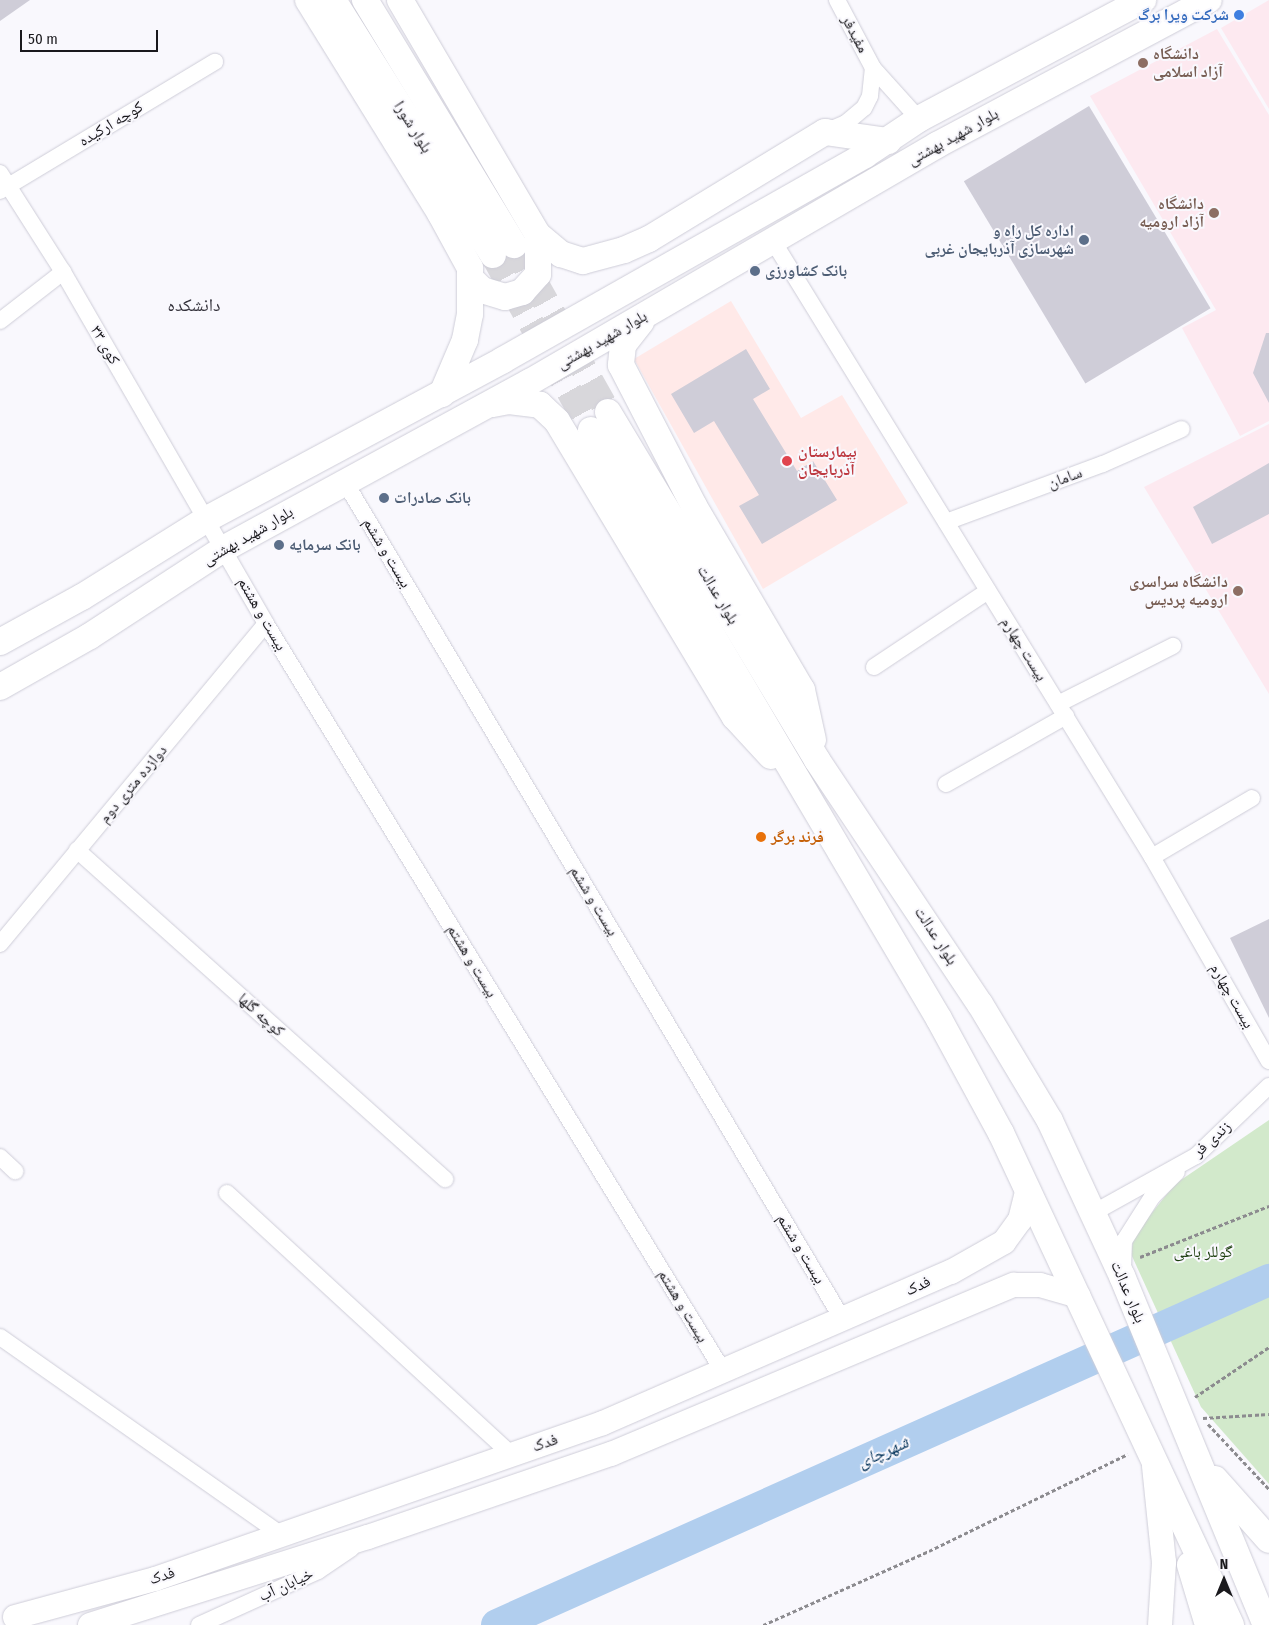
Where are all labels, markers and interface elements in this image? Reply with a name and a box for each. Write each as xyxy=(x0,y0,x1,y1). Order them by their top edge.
place label: شرکت ویرا برگ xyxy=(1138,5,1229,25)
marker: شرکت ویرا برگ xyxy=(1233,9,1245,21)
street label: مفیدفر xyxy=(837,12,873,56)
scale bar xyxy=(22,20,160,52)
text: 50 m xyxy=(28,30,58,48)
place label: دانشگاه آزاد اسلامی xyxy=(1153,44,1223,82)
marker: دانشگاه آزاد اسلامی xyxy=(1137,57,1149,69)
street label: کوچه ارکیده xyxy=(75,97,147,151)
street label: بلوار شورا xyxy=(390,98,436,156)
street label: بلوار شهید بهشتی xyxy=(904,104,1002,170)
place label: دانشگاه آزاد ارومیه xyxy=(1139,194,1204,232)
marker: دانشگاه آزاد ارومیه xyxy=(1208,207,1220,219)
place label: اداره کل راه و شهرسازی آذربایجان غربی xyxy=(925,221,1074,259)
marker: اداره کل راه و شهرسازی آذربایجان غربی xyxy=(1078,234,1090,246)
place label: بانک کشاورزی xyxy=(765,261,847,281)
marker: بانک کشاورزی xyxy=(749,265,761,277)
district label: دانشکده xyxy=(168,294,220,316)
street label: بلوار شهید بهشتی xyxy=(553,306,651,374)
street label: کوی ۳۳ xyxy=(86,322,124,368)
place label: بیمارستان آذربایجان xyxy=(798,442,857,480)
marker: بیمارستان آذربایجان xyxy=(780,454,794,468)
street label: سامان xyxy=(1045,463,1085,493)
place label: بانک صادرات xyxy=(394,488,471,508)
marker: بانک صادرات xyxy=(378,492,390,504)
street label: بلوار شهید بهشتی xyxy=(199,502,297,570)
street label: بیست و ششم xyxy=(359,514,415,592)
place label: بانک سرمایه xyxy=(289,535,361,555)
marker: بانک سرمایه xyxy=(273,539,285,551)
street label: بلوار عدالت xyxy=(693,562,743,628)
place label: دانشگاه سراسری ارومیه پردیس xyxy=(1129,572,1228,610)
street label: بیست و هشتم xyxy=(233,574,291,654)
marker: دانشگاه سراسری ارومیه پردیس xyxy=(1232,585,1244,597)
street label: بیست چهارم xyxy=(997,613,1051,685)
street label: دوازده متری دوم xyxy=(95,741,171,827)
place label: فرند برگر xyxy=(771,827,824,847)
marker: فرند برگر xyxy=(755,831,767,843)
street label: بیست و ششم xyxy=(566,862,622,940)
street label: بلوار عدالت xyxy=(910,903,962,969)
street label: بیست و هشتم xyxy=(443,921,501,1001)
street label: بیست چهارم xyxy=(1206,960,1258,1032)
street label: کوچه گلها xyxy=(234,989,288,1041)
street label: زندی فر xyxy=(1189,1117,1235,1161)
street label: بیست و ششم xyxy=(773,1210,829,1288)
park label: گوللر باغی xyxy=(1173,1242,1233,1262)
street label: بلوار عدالت xyxy=(1106,1258,1150,1326)
street label: بیست و هشتم xyxy=(654,1266,712,1346)
street label: فدک xyxy=(902,1272,934,1300)
street label: فدک xyxy=(530,1430,560,1456)
water label: شهرچای xyxy=(854,1431,912,1473)
north arrow xyxy=(1199,1555,1249,1605)
text: N xyxy=(1220,1556,1228,1573)
street label: فدک xyxy=(147,1563,177,1589)
street label: خیابان آب xyxy=(256,1564,316,1606)

